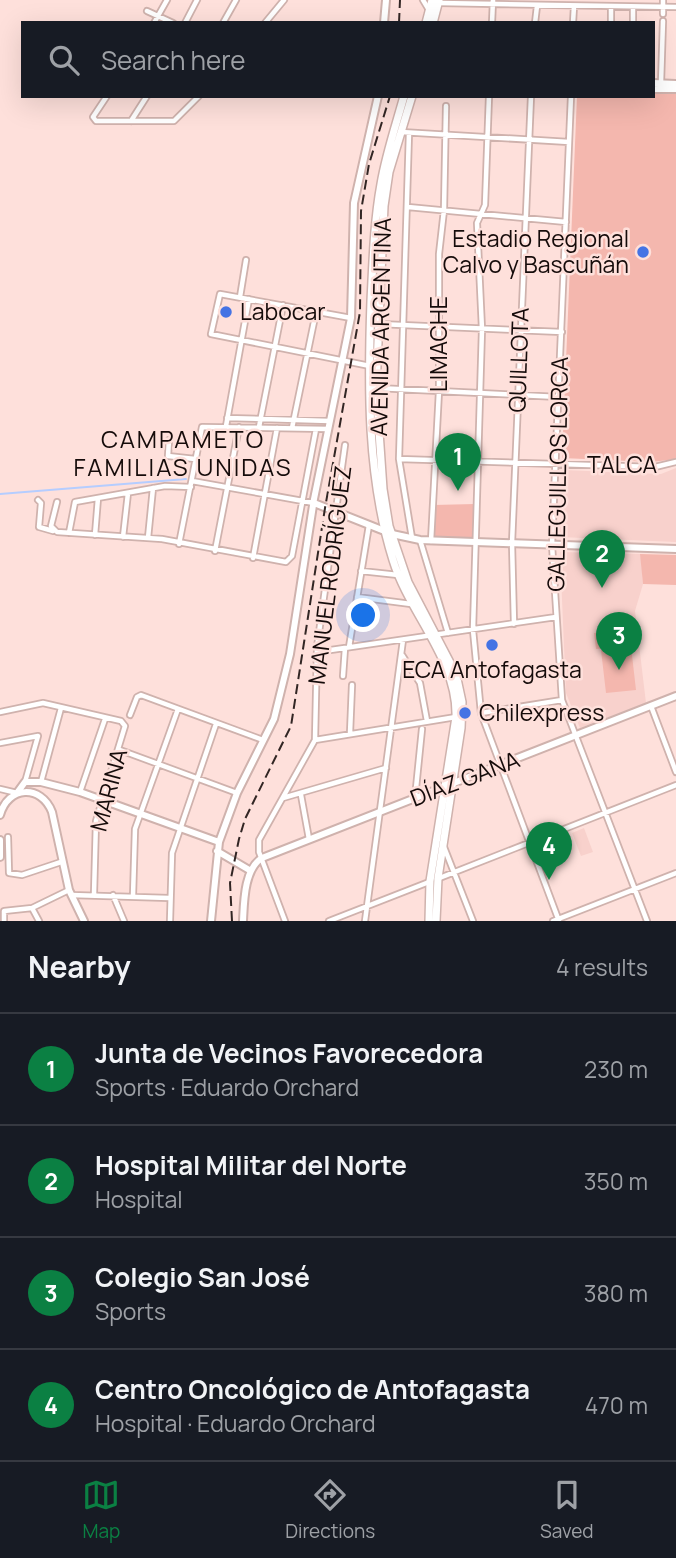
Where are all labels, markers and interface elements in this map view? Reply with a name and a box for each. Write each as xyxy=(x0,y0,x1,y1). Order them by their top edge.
search box xyxy=(21,21,655,98)
icon: search xyxy=(45,41,83,79)
text: Search here xyxy=(101,42,246,78)
street label: AVENIDA ARGENTINA xyxy=(362,217,398,437)
place label: Estadio Regional Calvo y Bascuñán xyxy=(443,222,629,280)
marker: Estadio Regional Calvo y Bascuñán xyxy=(635,244,651,260)
place label: Labocar xyxy=(240,295,325,327)
street label: LIMACHE xyxy=(422,296,454,392)
marker: Labocar xyxy=(218,304,234,320)
street label: QUILLOTA xyxy=(500,306,536,413)
street label: GALLEGUILLOS LORCA xyxy=(539,356,575,592)
district label: CAMPAMETO FAMILIAS UNIDAS xyxy=(73,422,293,483)
pin: 1 xyxy=(435,433,481,491)
street label: TALCA xyxy=(587,448,657,480)
street label: MANUEL RODRÍGUEZ xyxy=(300,464,358,686)
pin: 2 xyxy=(579,530,625,588)
your location xyxy=(346,598,380,632)
pin: 3 xyxy=(596,612,642,670)
marker: ECA Antofagasta xyxy=(484,637,500,653)
place label: ECA Antofagasta xyxy=(402,653,582,685)
place label: Chilexpress xyxy=(479,696,604,728)
marker: Chilexpress xyxy=(457,705,473,721)
street label: DÍAZ GANA xyxy=(405,742,524,814)
street label: MARINA xyxy=(82,745,134,834)
pin: 4 xyxy=(526,822,572,880)
text: Nearby xyxy=(28,946,131,987)
text: 4 results xyxy=(556,951,648,983)
text: Junta de Vecinos Favorecedora xyxy=(95,1035,483,1071)
text: 1 xyxy=(46,1053,56,1085)
text: 230 m xyxy=(584,1053,648,1085)
text: Sports · Eduardo Orchard xyxy=(95,1071,359,1103)
text: Hospital Militar del Norte xyxy=(95,1147,407,1183)
text: 2 xyxy=(44,1165,58,1197)
text: 350 m xyxy=(584,1165,648,1197)
text: Hospital xyxy=(95,1183,183,1215)
text: Colegio San José xyxy=(95,1259,310,1295)
text: 3 xyxy=(44,1277,58,1309)
text: 380 m xyxy=(584,1277,648,1309)
text: Sports xyxy=(95,1295,166,1327)
text: Centro Oncológico de Antofagasta xyxy=(95,1371,530,1407)
text: 4 xyxy=(44,1389,58,1421)
text: 470 m xyxy=(585,1389,648,1421)
text: Hospital · Eduardo Orchard xyxy=(95,1407,376,1439)
tab: Map xyxy=(82,1476,120,1544)
tab: Directions xyxy=(285,1476,375,1544)
tab: Saved xyxy=(540,1476,594,1544)

